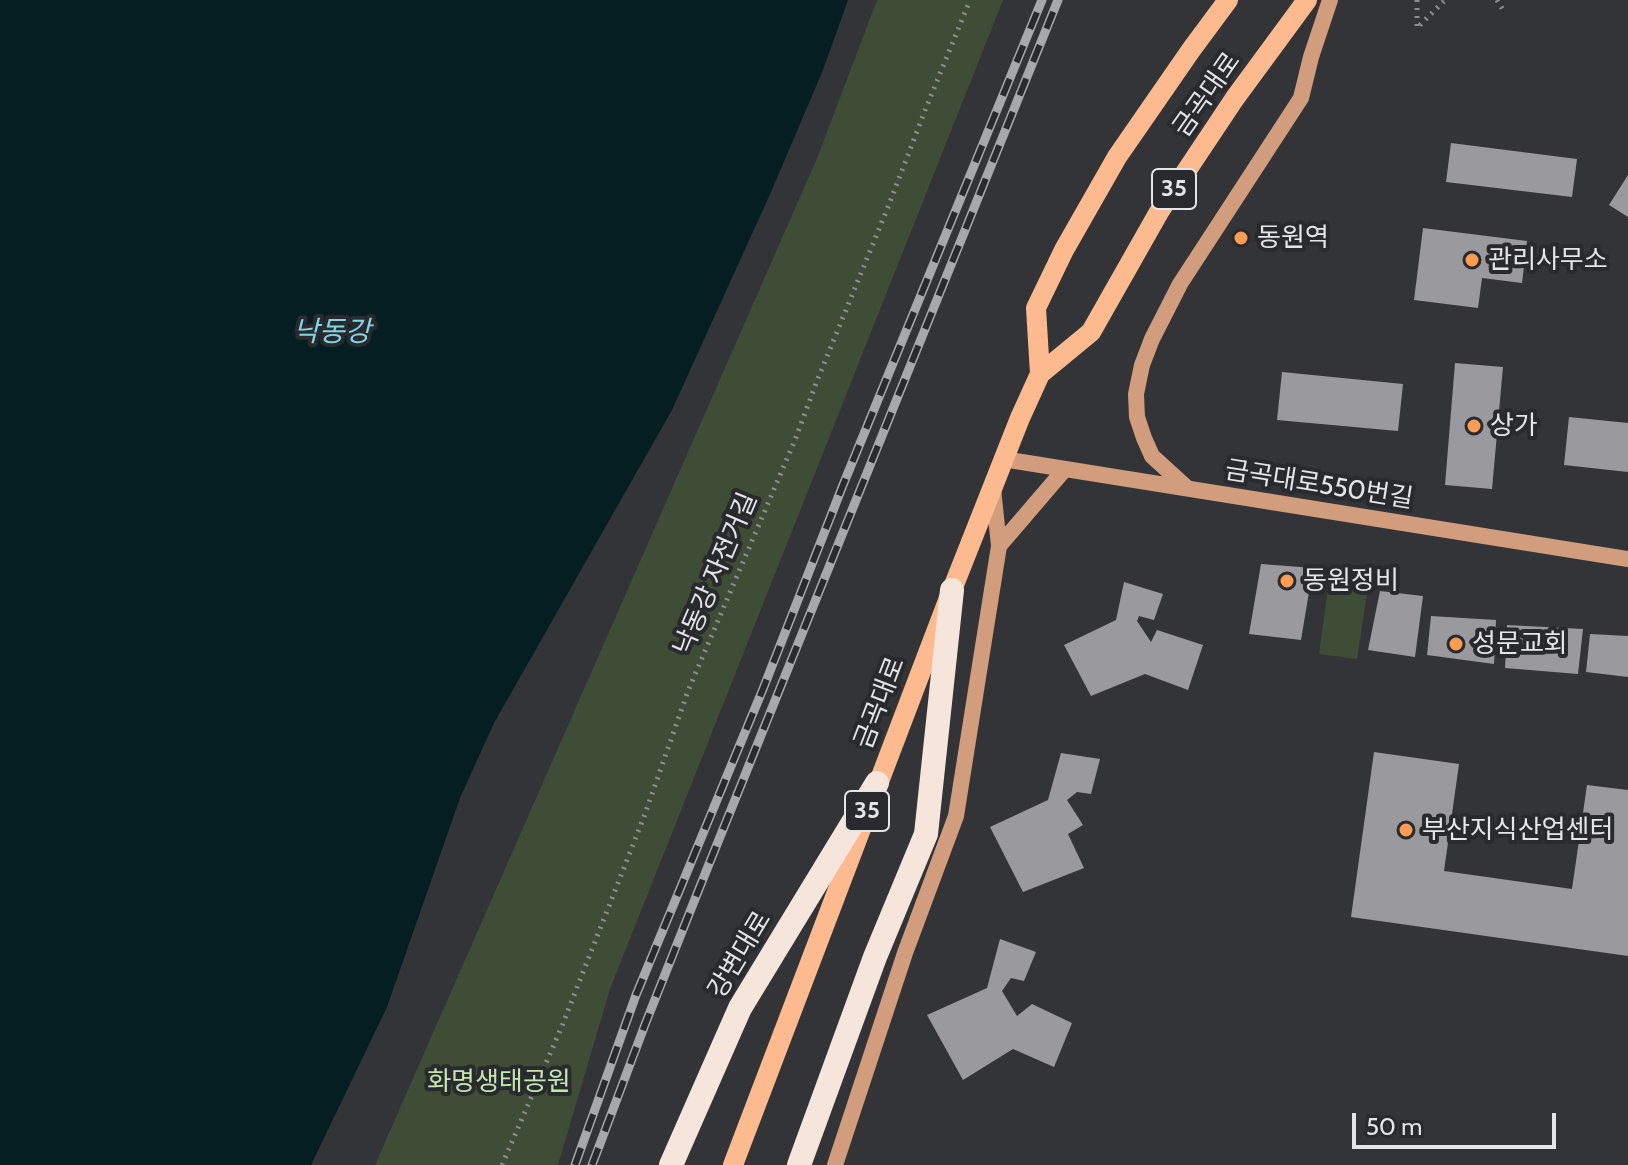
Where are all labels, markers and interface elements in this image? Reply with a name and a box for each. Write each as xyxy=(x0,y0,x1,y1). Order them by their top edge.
street label: 금곡대로 xyxy=(1167,47,1247,143)
road number: 35 xyxy=(1152,169,1196,209)
place label: 동원역 xyxy=(1257,222,1329,254)
marker: 동원역 xyxy=(1232,229,1250,247)
place label: 관리사무소 xyxy=(1488,244,1608,276)
marker: 관리사무소 xyxy=(1463,251,1481,269)
water label: 낙동강 xyxy=(293,316,371,350)
place label: 상가 xyxy=(1490,410,1538,442)
marker: 상가 xyxy=(1465,417,1483,435)
street label: 금곡대로550번길 xyxy=(1223,455,1415,515)
street label: 낙동강 자전거길 xyxy=(668,488,764,660)
place label: 동원정비 xyxy=(1303,565,1399,597)
marker: 동원정비 xyxy=(1278,572,1296,590)
place label: 성문교회 xyxy=(1472,628,1568,660)
marker: 성문교회 xyxy=(1447,635,1465,653)
street label: 금곡대로 xyxy=(848,653,912,753)
road number: 35 xyxy=(845,791,889,831)
place label: 부산지식산업센터 xyxy=(1422,814,1613,846)
marker: 부산지식산업센터 xyxy=(1397,821,1415,839)
street label: 강변대로 xyxy=(702,906,778,1004)
park label: 화명생태공원 xyxy=(427,1066,571,1098)
scale bar xyxy=(1356,1097,1560,1147)
text: 50 m xyxy=(1366,1112,1422,1141)

